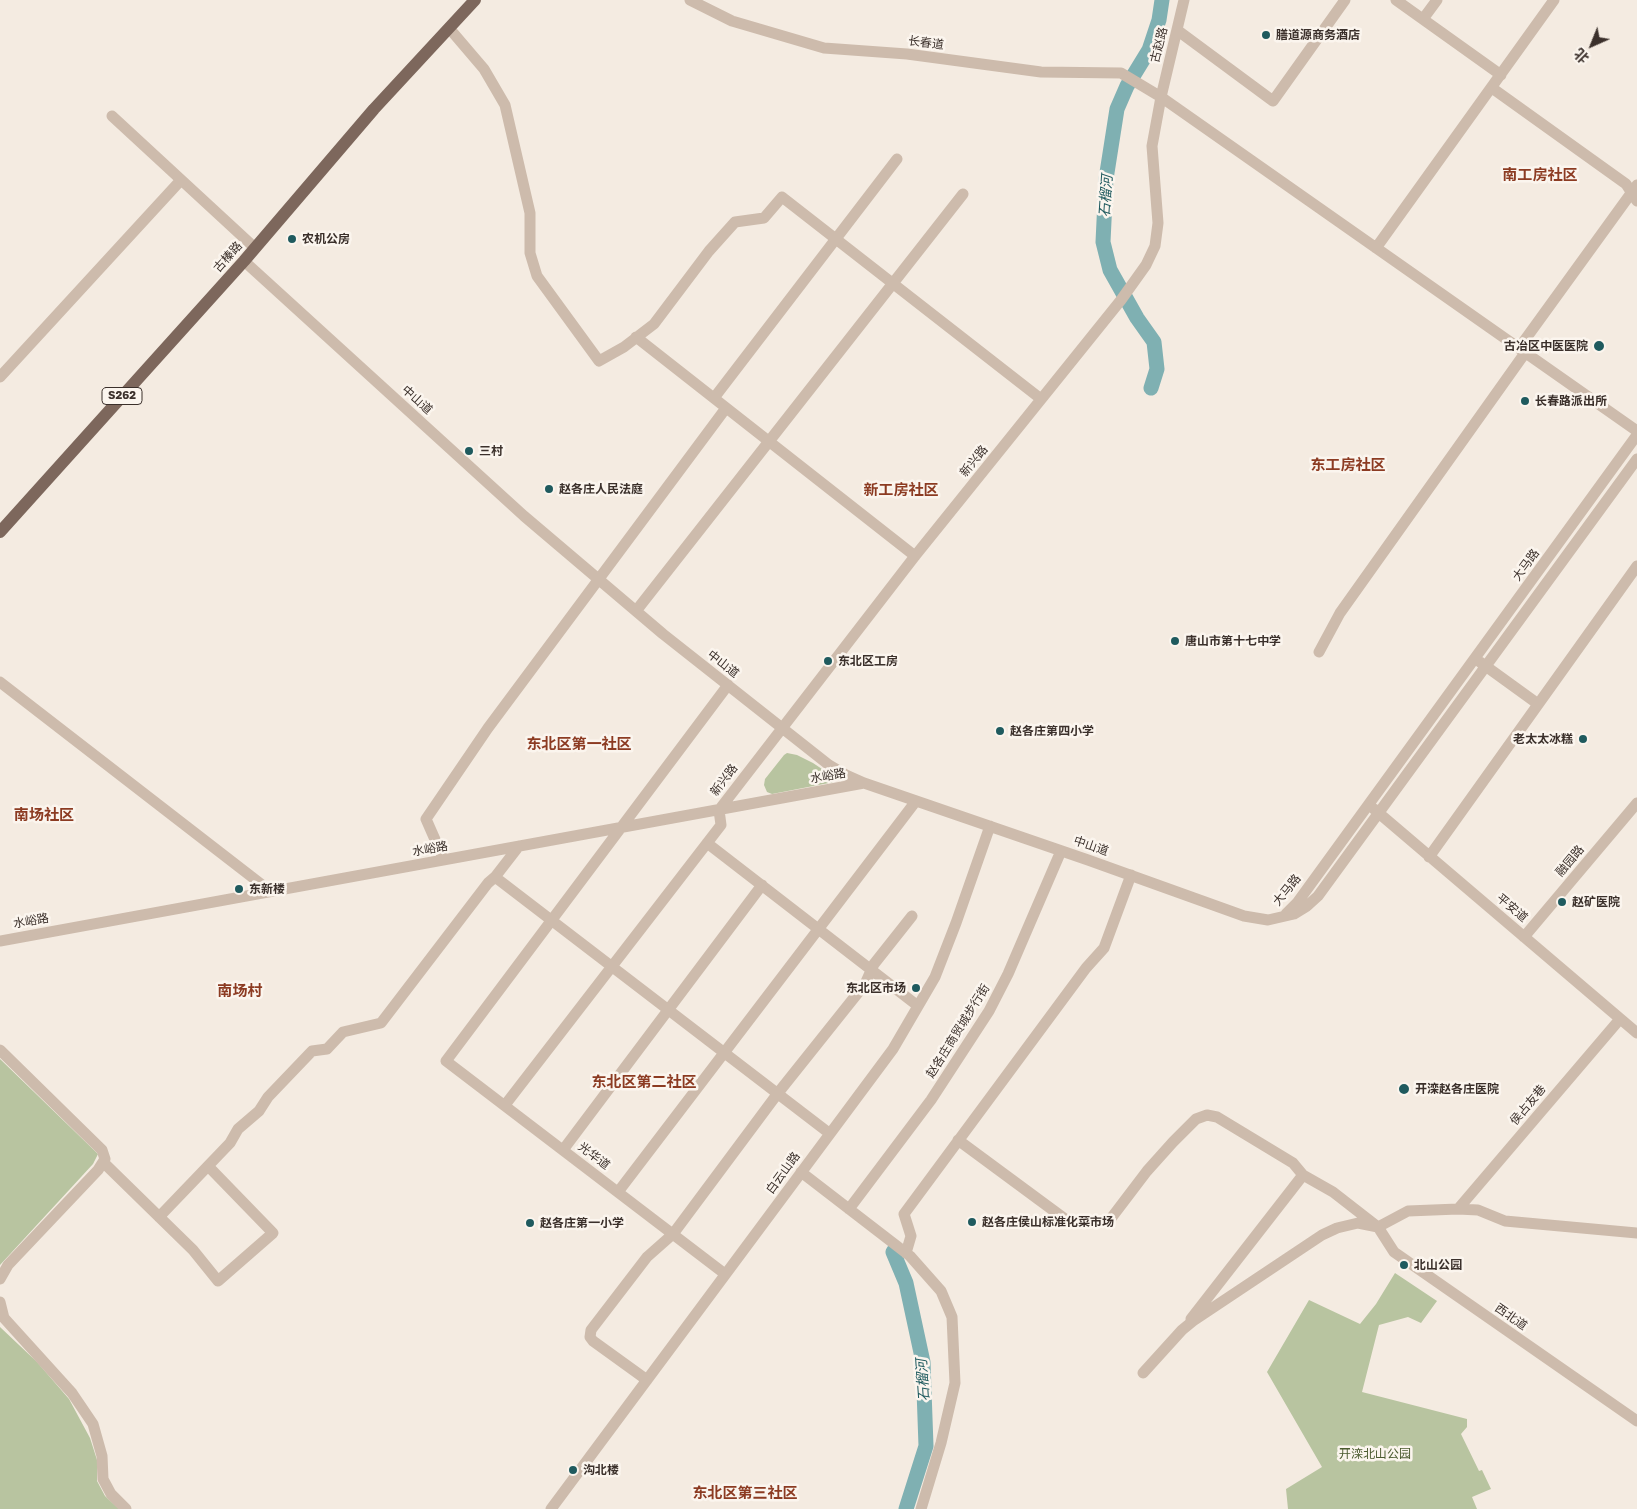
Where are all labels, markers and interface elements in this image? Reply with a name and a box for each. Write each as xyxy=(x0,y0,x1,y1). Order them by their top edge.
north arrow xyxy=(1567,20,1617,70)
street label: 古赵路 xyxy=(1148,26,1170,64)
place label: 膳道源商务酒店 xyxy=(1276,28,1360,42)
marker: 膳道源商务酒店 xyxy=(1260,29,1272,41)
street label: 长春道 xyxy=(907,34,945,52)
text: 北 xyxy=(1570,45,1592,67)
district label: 南工房社区 xyxy=(1503,166,1577,184)
water label: 石榴河 xyxy=(1096,174,1116,218)
place label: 农机公房 xyxy=(302,232,350,246)
marker: 农机公房 xyxy=(286,233,298,245)
street label: 古榛路 xyxy=(211,239,245,275)
place label: 古冶区中医医院 xyxy=(1504,339,1588,353)
marker: 古冶区中医医院 xyxy=(1592,339,1606,353)
street label: 中山道 xyxy=(399,383,435,417)
road number: S262 xyxy=(102,388,142,404)
place label: 长春路派出所 xyxy=(1535,394,1607,408)
marker: 长春路派出所 xyxy=(1519,395,1531,407)
street label: 新兴路 xyxy=(957,442,991,480)
place label: 三村 xyxy=(479,444,503,458)
marker: 三村 xyxy=(463,445,475,457)
district label: 东工房社区 xyxy=(1311,456,1385,474)
district label: 新工房社区 xyxy=(864,481,938,499)
place label: 赵各庄人民法庭 xyxy=(559,482,643,496)
marker: 赵各庄人民法庭 xyxy=(543,483,555,495)
street label: 大马路 xyxy=(1510,546,1542,584)
place label: 唐山市第十七中学 xyxy=(1185,634,1281,648)
marker: 唐山市第十七中学 xyxy=(1169,635,1181,647)
street label: 中山道 xyxy=(704,647,742,681)
place label: 东北区工房 xyxy=(838,654,898,668)
marker: 东北区工房 xyxy=(822,655,834,667)
place label: 赵各庄第四小学 xyxy=(1010,724,1094,738)
marker: 赵各庄第四小学 xyxy=(994,725,1006,737)
place label: 老太太冰糕 xyxy=(1513,732,1573,746)
marker: 老太太冰糕 xyxy=(1577,733,1589,745)
district label: 东北区第一社区 xyxy=(527,735,631,753)
street label: 新兴路 xyxy=(707,761,741,799)
street label: 水峪路 xyxy=(809,766,847,786)
district label: 南场社区 xyxy=(14,806,74,824)
street label: 中山道 xyxy=(1072,833,1110,859)
street label: 水峪路 xyxy=(411,839,449,859)
street label: 融园路 xyxy=(1553,843,1587,879)
street label: 大马路 xyxy=(1270,871,1304,909)
place label: 东新楼 xyxy=(249,882,285,896)
marker: 东新楼 xyxy=(233,883,245,895)
street label: 平安道 xyxy=(1494,891,1530,925)
place label: 赵矿医院 xyxy=(1572,895,1620,909)
marker: 赵矿医院 xyxy=(1556,896,1568,908)
street label: 水峪路 xyxy=(12,911,50,931)
place label: 东北区市场 xyxy=(846,981,906,995)
street label: 赵各庄商贸城步行街 xyxy=(923,981,993,1081)
district label: 南场村 xyxy=(218,982,262,1000)
marker: 东北区市场 xyxy=(910,982,922,994)
district label: 东北区第二社区 xyxy=(592,1073,696,1091)
marker: 开滦赵各庄医院 xyxy=(1397,1082,1411,1096)
place label: 开滦赵各庄医院 xyxy=(1415,1082,1499,1096)
street label: 侯占友巷 xyxy=(1507,1082,1549,1128)
street label: 光华道 xyxy=(575,1139,613,1173)
street label: 白云山路 xyxy=(763,1149,803,1197)
place label: 赵各庄侯山标准化菜市场 xyxy=(982,1215,1114,1229)
place label: 赵各庄第一小学 xyxy=(540,1216,624,1230)
marker: 赵各庄侯山标准化菜市场 xyxy=(966,1216,978,1228)
marker: 赵各庄第一小学 xyxy=(524,1217,536,1229)
place label: 北山公园 xyxy=(1414,1258,1462,1272)
marker: 北山公园 xyxy=(1398,1259,1410,1271)
street label: 西北道 xyxy=(1492,1301,1530,1333)
water label: 石榴河 xyxy=(913,1358,933,1402)
park label: 开滦北山公园 xyxy=(1339,1447,1411,1461)
place label: 沟北楼 xyxy=(583,1463,619,1477)
marker: 沟北楼 xyxy=(567,1464,579,1476)
district label: 东北区第三社区 xyxy=(693,1484,797,1502)

